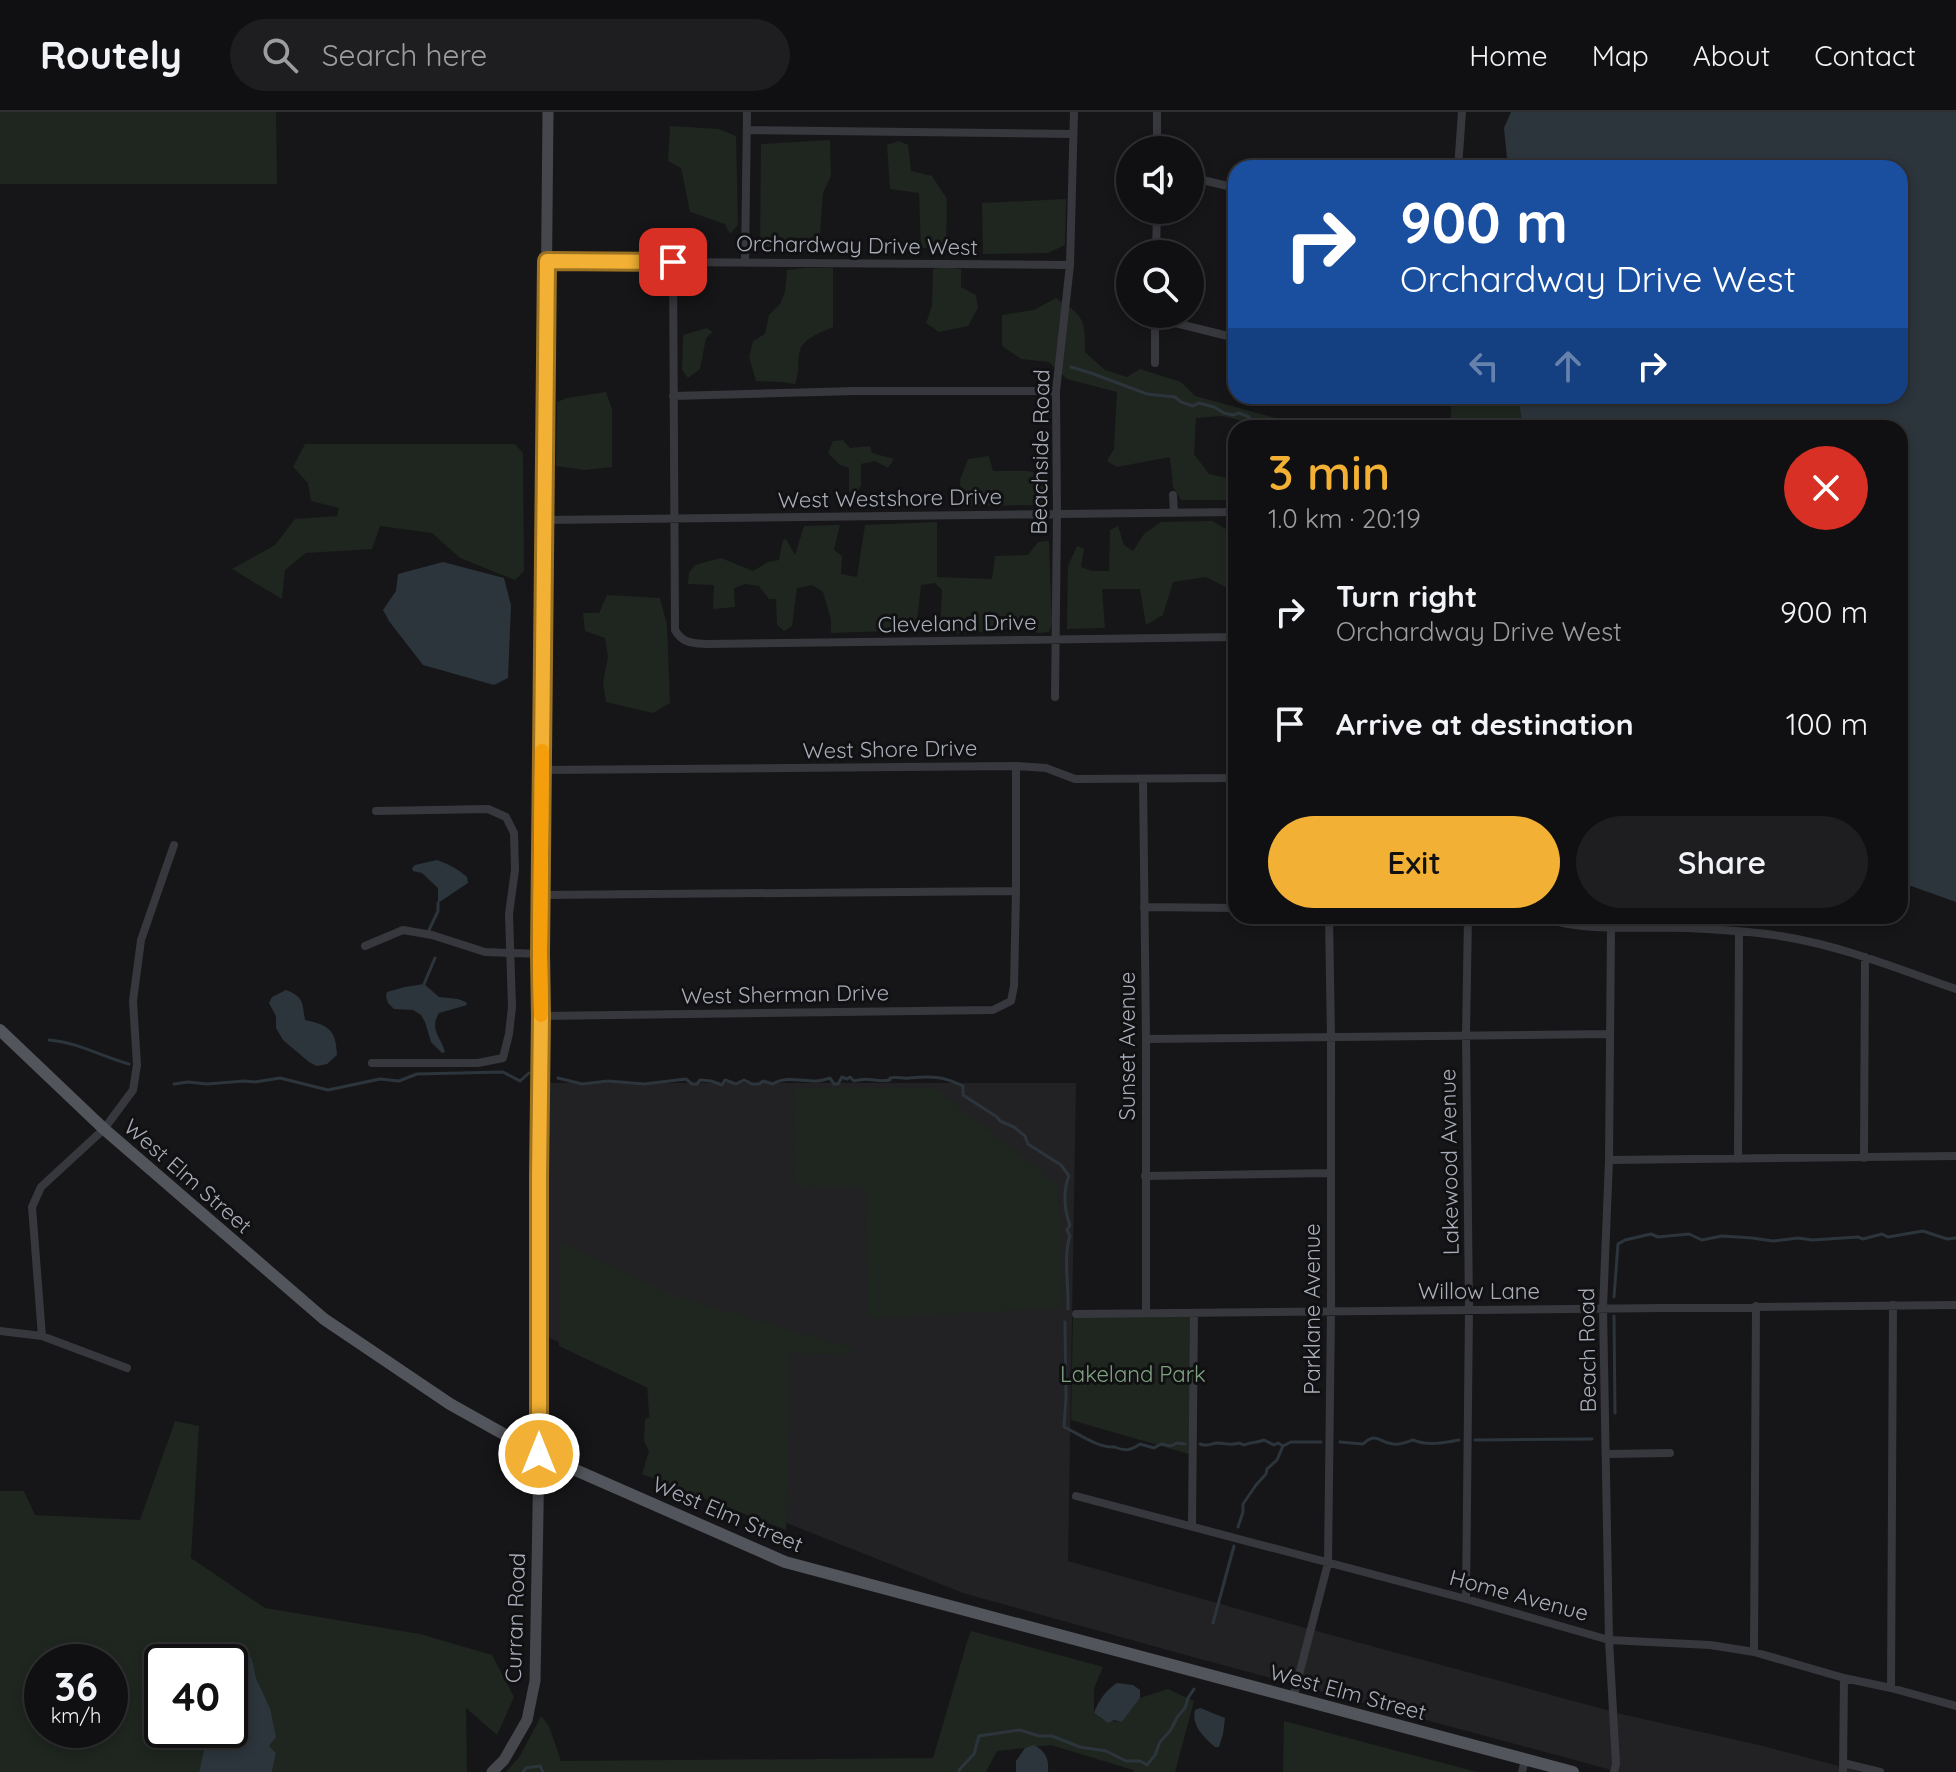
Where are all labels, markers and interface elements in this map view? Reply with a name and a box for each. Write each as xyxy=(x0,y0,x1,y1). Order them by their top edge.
search box xyxy=(230,19,790,91)
text: Routely xyxy=(40,31,182,79)
icon: search xyxy=(258,33,302,77)
text: Search here xyxy=(322,36,487,74)
text: Home xyxy=(1469,38,1548,73)
text: Map xyxy=(1592,38,1649,73)
text: About xyxy=(1693,38,1770,73)
text: Contact xyxy=(1814,38,1916,73)
map controls xyxy=(1116,136,1204,328)
button: sound xyxy=(1116,136,1204,224)
text: 900 m xyxy=(1400,187,1568,257)
icon: right xyxy=(1268,192,1372,296)
pin xyxy=(639,228,707,296)
street label: Orchardway Drive West xyxy=(736,229,978,261)
icon: arrive xyxy=(651,240,695,284)
button: search xyxy=(1116,240,1204,328)
text: Orchardway Drive West xyxy=(1400,256,1796,301)
icon: left xyxy=(1462,344,1506,388)
icon: ahead xyxy=(1546,344,1590,388)
icon: right xyxy=(1630,344,1674,388)
street label: Beachside Road xyxy=(1025,369,1055,535)
text: 3 min xyxy=(1268,442,1390,502)
button: close xyxy=(1784,446,1868,530)
street label: West Westshore Drive xyxy=(778,482,1002,514)
text: 1.0 km · 20:19 xyxy=(1268,502,1421,535)
text: Turn right xyxy=(1336,577,1477,615)
icon: right xyxy=(1268,590,1312,634)
text: 900 m xyxy=(1780,593,1868,631)
street label: Cleveland Drive xyxy=(877,608,1037,638)
text: Orchardway Drive West xyxy=(1336,615,1622,648)
icon: arrive xyxy=(1268,702,1312,746)
text: Arrive at destination xyxy=(1336,705,1634,743)
text: 100 m xyxy=(1786,705,1868,743)
street label: West Shore Drive xyxy=(802,733,978,765)
button: Exit xyxy=(1268,816,1560,908)
button: Share xyxy=(1576,816,1868,908)
street label: Sunset Avenue xyxy=(1113,971,1141,1121)
street label: West Sherman Drive xyxy=(681,978,889,1010)
street label: Lakewood Avenue xyxy=(1433,1069,1465,1255)
street label: West Elm Street xyxy=(118,1113,258,1239)
street label: Parklane Avenue xyxy=(1298,1223,1326,1395)
street label: Willow Lane xyxy=(1418,1277,1540,1305)
street label: Beach Road xyxy=(1572,1287,1602,1413)
park label: Lakeland Park xyxy=(1060,1360,1206,1388)
position arrow xyxy=(497,1412,581,1496)
street label: West Elm Street xyxy=(648,1470,808,1558)
street label: Curran Road xyxy=(499,1552,531,1684)
street label: Home Avenue xyxy=(1446,1563,1592,1627)
speed limit sign: 40 xyxy=(144,1644,248,1748)
street label: West Elm Street xyxy=(1267,1658,1429,1726)
text: 36 xyxy=(54,1661,98,1711)
text: km/h xyxy=(51,1703,101,1728)

